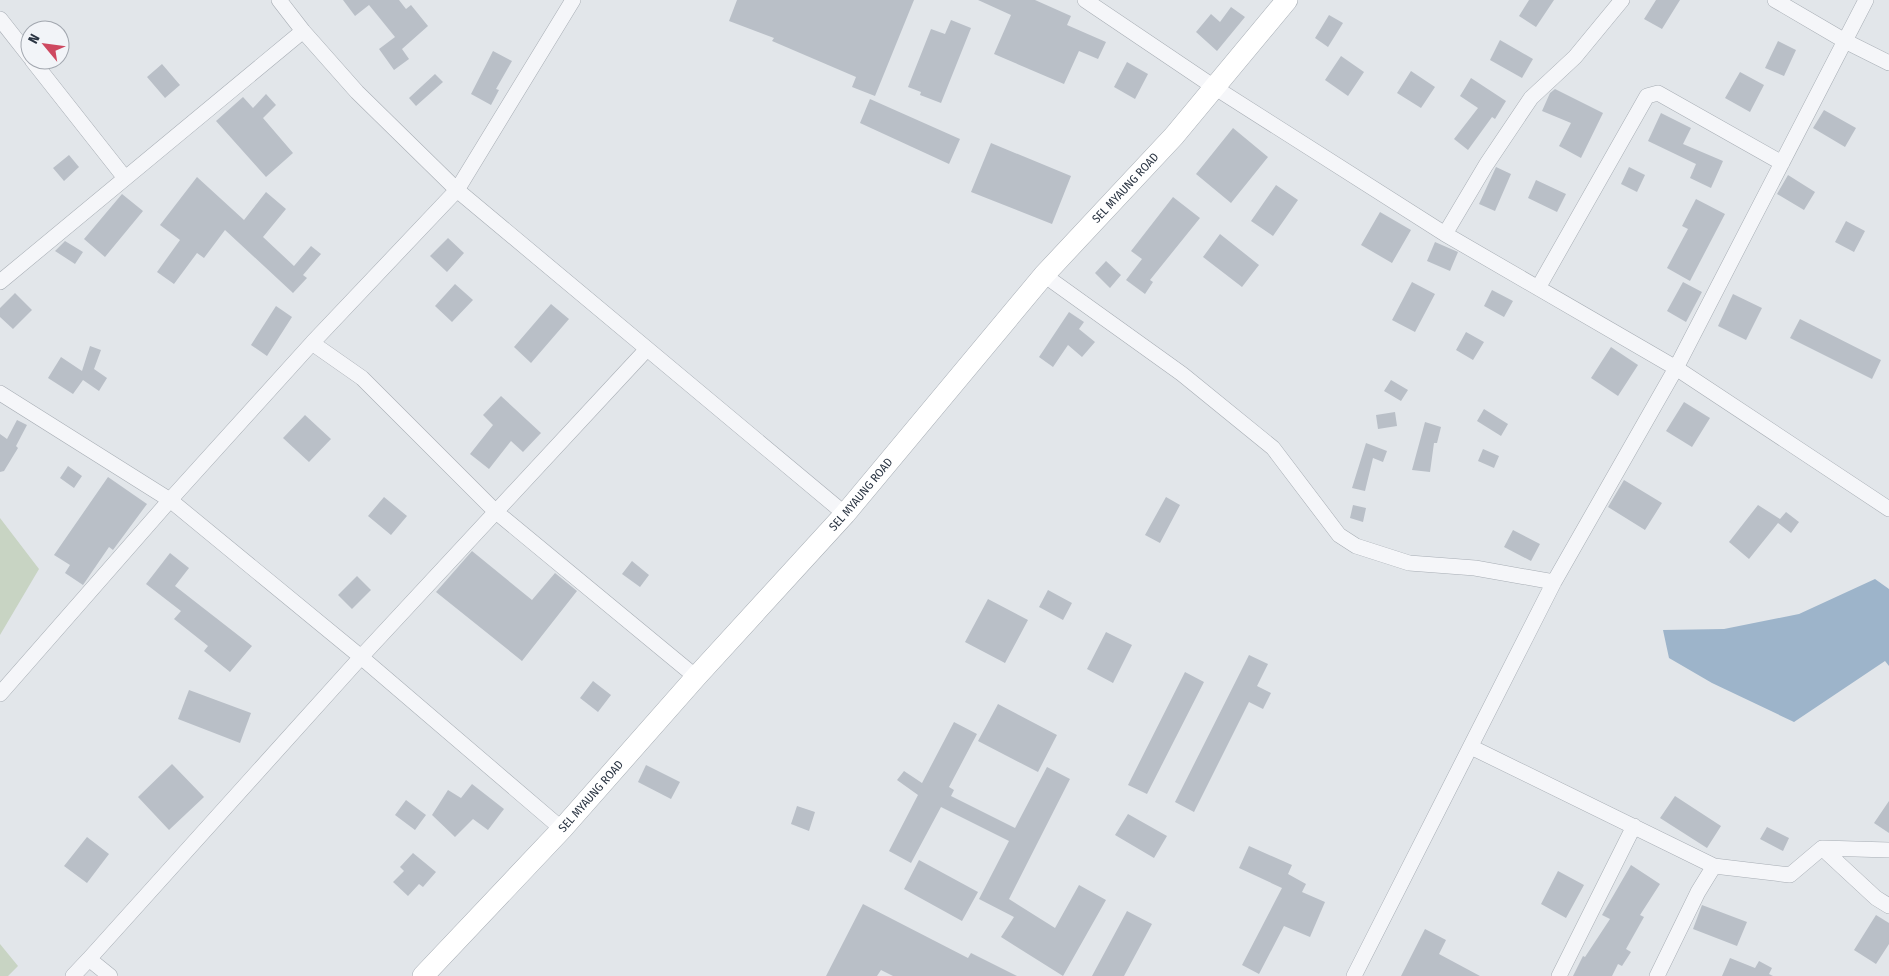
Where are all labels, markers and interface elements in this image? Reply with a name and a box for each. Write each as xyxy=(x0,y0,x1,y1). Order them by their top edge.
north arrow xyxy=(20,20,70,70)
text: N xyxy=(25,31,44,47)
street label: SEL MYAUNG ROAD xyxy=(1089,150,1162,226)
street label: SEL MYAUNG ROAD xyxy=(826,455,896,534)
street label: SEL MYAUNG ROAD xyxy=(556,757,626,835)

